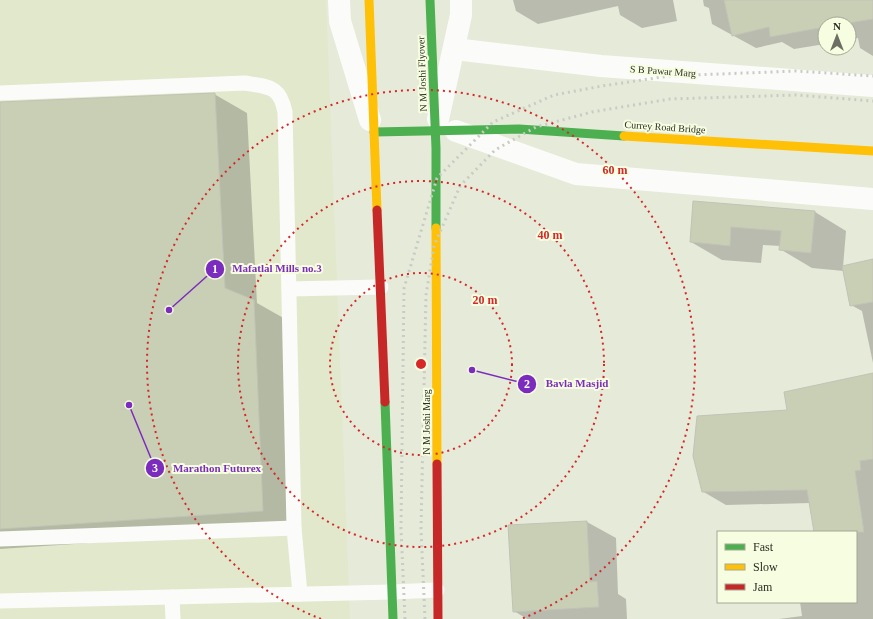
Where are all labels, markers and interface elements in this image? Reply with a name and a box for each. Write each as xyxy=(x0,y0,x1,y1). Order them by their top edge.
north arrow xyxy=(817,16,857,56)
text: N xyxy=(833,20,841,32)
street label: N M Joshi Flyover xyxy=(415,36,429,112)
street label: S B Pawar Marg xyxy=(630,63,696,79)
street label: Currey Road Bridge xyxy=(624,119,706,135)
text: 60 m xyxy=(603,163,628,177)
text: 40 m xyxy=(538,228,563,242)
callout: Mafatlal Mills no.3 xyxy=(205,257,330,280)
text: 1 xyxy=(212,262,218,276)
text: Mafatlal Mills no.3 xyxy=(232,262,322,274)
text: 20 m xyxy=(473,293,498,307)
centre of rings xyxy=(414,357,428,371)
callout: Bavla Masjid xyxy=(517,372,616,395)
text: 2 xyxy=(524,377,530,391)
text: Bavla Masjid xyxy=(546,377,608,389)
street label: N M Joshi Marg xyxy=(421,389,432,455)
callout: Marathon Futurex xyxy=(145,457,269,480)
text: 3 xyxy=(152,461,158,475)
text: Marathon Futurex xyxy=(173,462,262,474)
legend xyxy=(717,531,857,603)
text: Fast xyxy=(753,540,774,554)
text: Slow xyxy=(753,560,778,574)
text: Jam xyxy=(753,580,773,594)

